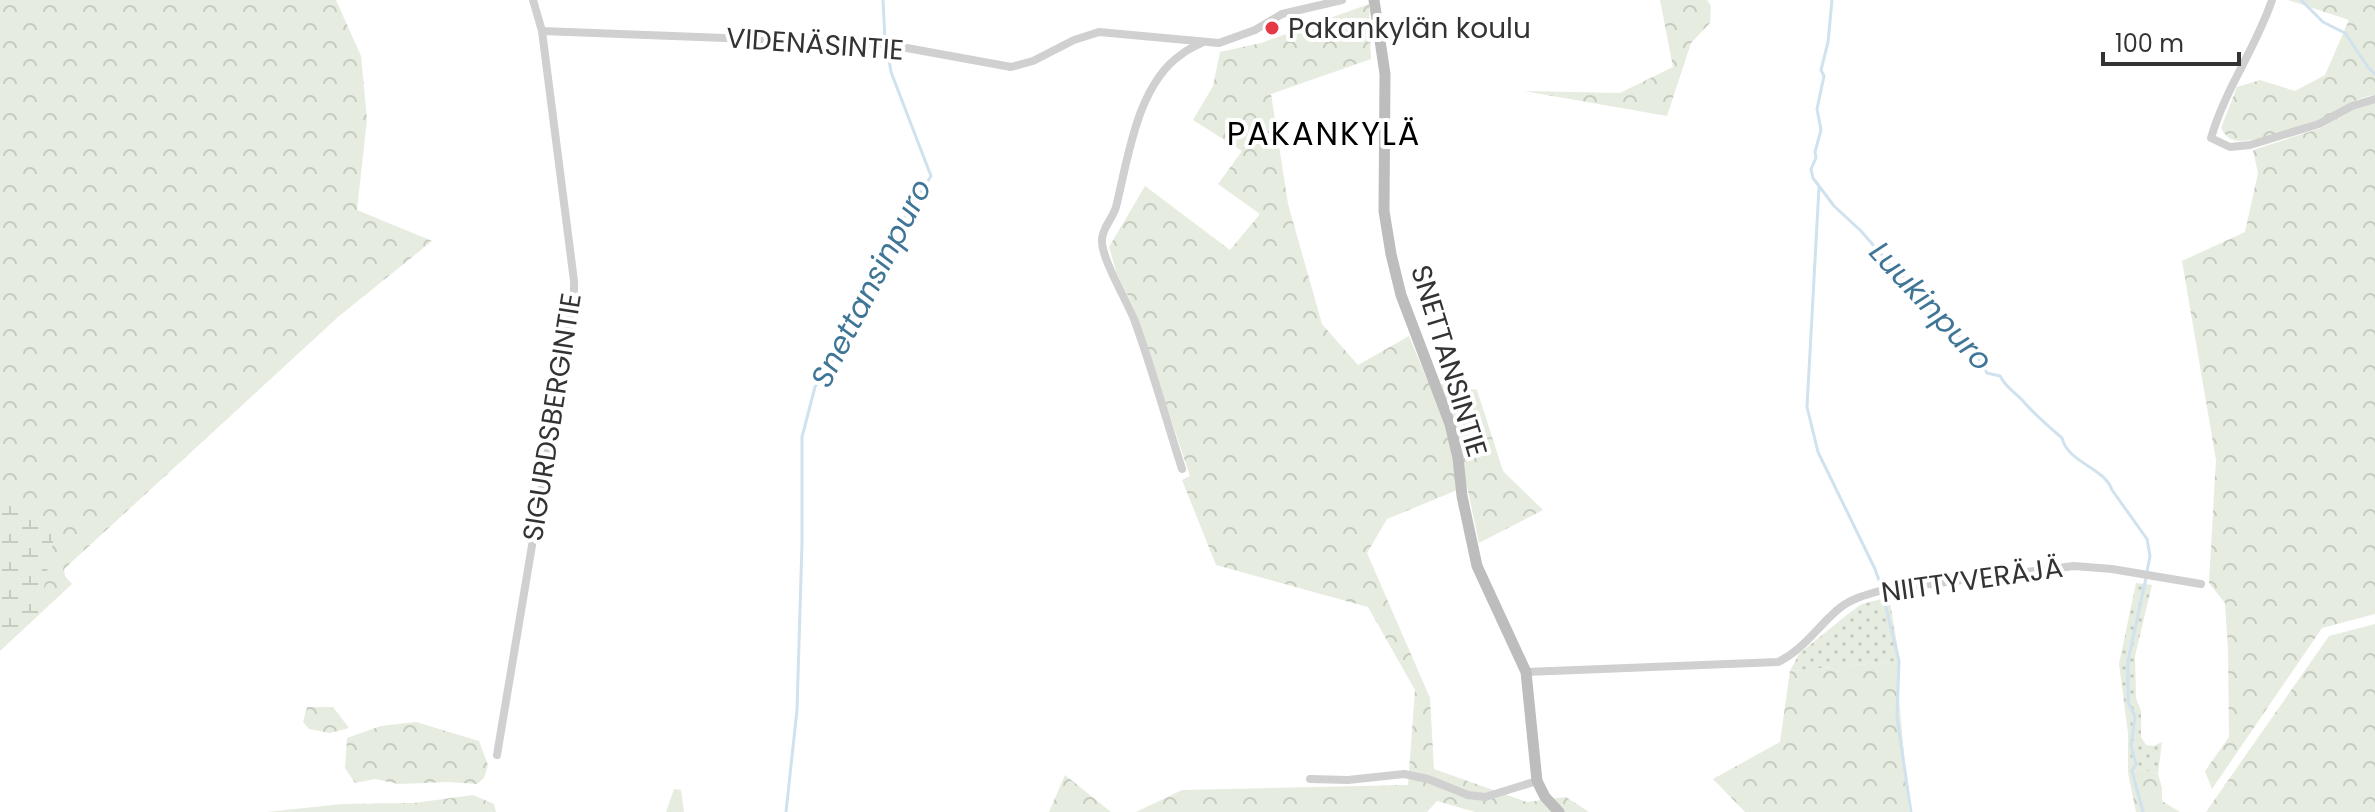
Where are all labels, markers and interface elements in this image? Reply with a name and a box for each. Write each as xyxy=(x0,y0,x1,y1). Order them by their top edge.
place label: Pakankylän koulu xyxy=(1288,9,1531,48)
scale bar xyxy=(2103,16,2239,66)
street label: VIDENÄSINTIE xyxy=(725,18,905,70)
marker: Pakankylän koulu xyxy=(1263,19,1281,37)
text: 100 m xyxy=(2115,27,2184,60)
district label: PAKANKYLÄ xyxy=(1227,111,1421,156)
water label: Snettansinpuro xyxy=(800,171,942,395)
water label: Luukinpuro xyxy=(1860,232,2002,380)
street label: SNETTANSINTIE xyxy=(1401,260,1497,462)
street label: SIGURDSBERGINTIE xyxy=(513,290,591,544)
street label: NIITTYVERÄJÄ xyxy=(1879,548,2065,612)

